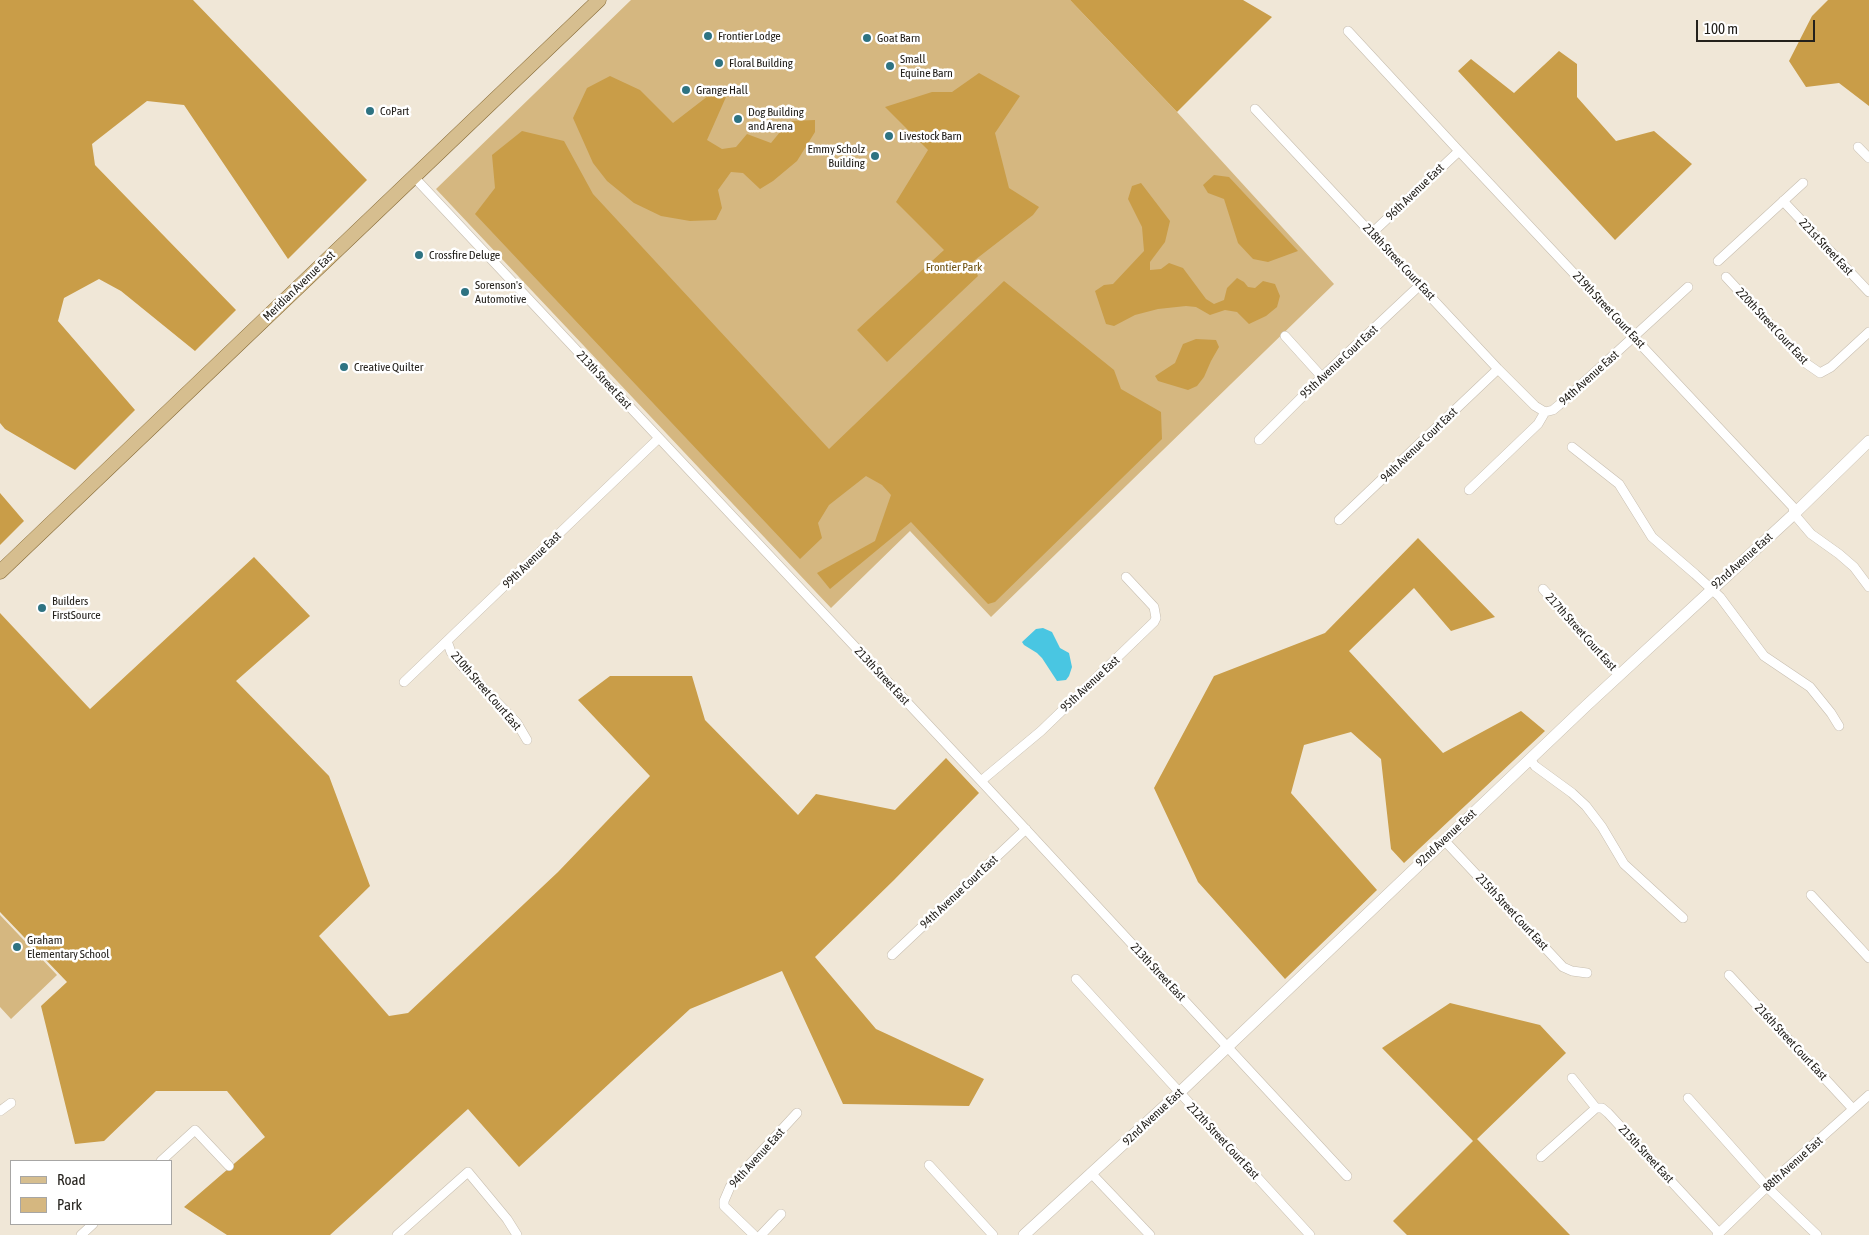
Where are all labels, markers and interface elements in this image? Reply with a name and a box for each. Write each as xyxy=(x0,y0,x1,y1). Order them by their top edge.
scale bar xyxy=(1699,10,1818,42)
text: 100 m xyxy=(1704,20,1738,37)
place label: Frontier Lodge xyxy=(718,29,781,43)
marker: Frontier Lodge xyxy=(702,30,714,42)
place label: Goat Barn xyxy=(877,31,920,45)
marker: Goat Barn xyxy=(861,32,873,44)
place label: Small Equine Barn xyxy=(900,52,953,80)
place label: Floral Building xyxy=(729,56,793,70)
marker: Floral Building xyxy=(713,57,725,69)
marker: Small Equine Barn xyxy=(884,60,896,72)
place label: Grange Hall xyxy=(696,83,748,97)
marker: Grange Hall xyxy=(680,84,692,96)
place label: CoPart xyxy=(380,104,409,118)
marker: CoPart xyxy=(364,105,376,117)
place label: Dog Building and Arena xyxy=(748,105,804,133)
marker: Dog Building and Arena xyxy=(732,113,744,125)
place label: Livestock Barn xyxy=(899,129,962,143)
marker: Livestock Barn xyxy=(883,130,895,142)
place label: Emmy Scholz Building xyxy=(808,142,865,170)
marker: Emmy Scholz Building xyxy=(869,150,881,162)
street label: 96th Avenue East xyxy=(1383,161,1447,223)
street label: 221st Street East xyxy=(1796,216,1856,278)
street label: 218th Street Court East xyxy=(1360,221,1438,303)
street label: Meridian Avenue East xyxy=(260,248,338,324)
place label: Crossfire Deluge xyxy=(429,248,500,262)
marker: Crossfire Deluge xyxy=(413,249,425,261)
park label: Frontier Park xyxy=(926,260,982,274)
street label: 219th Street Court East xyxy=(1570,269,1648,351)
place label: Sorenson's Automotive xyxy=(475,278,526,306)
street label: 220th Street Court East xyxy=(1733,285,1811,367)
marker: Sorenson's Automotive xyxy=(459,286,471,298)
street label: 95th Avenue Court East xyxy=(1297,322,1381,402)
street label: 94th Avenue East xyxy=(1556,347,1622,409)
street label: 213th Street East xyxy=(573,348,635,412)
place label: Creative Quilter xyxy=(354,360,423,374)
marker: Creative Quilter xyxy=(338,361,350,373)
street label: 94th Avenue Court East xyxy=(1378,405,1460,485)
street label: 99th Avenue East xyxy=(500,529,564,591)
street label: 92nd Avenue East xyxy=(1708,530,1776,592)
street label: 217th Street Court East xyxy=(1542,590,1620,674)
place label: Builders FirstSource xyxy=(52,594,101,622)
marker: Builders FirstSource xyxy=(36,602,48,614)
street label: 213th Street East xyxy=(851,644,913,708)
street label: 210th Street Court East xyxy=(448,649,524,733)
street label: 95th Avenue East xyxy=(1058,653,1122,715)
street label: 92nd Avenue East xyxy=(1413,806,1479,870)
street label: 94th Avenue Court East xyxy=(917,852,1001,932)
street label: 215th Street Court East xyxy=(1473,871,1551,953)
place label: Graham Elementary School xyxy=(27,933,109,961)
street label: 213th Street East xyxy=(1127,940,1189,1004)
marker: Graham Elementary School xyxy=(11,941,23,953)
street label: 216th Street Court East xyxy=(1752,1001,1830,1083)
street label: 92nd Avenue East xyxy=(1120,1085,1186,1149)
street label: 212th Street Court East xyxy=(1184,1100,1262,1182)
street label: 215th Street East xyxy=(1615,1122,1677,1186)
street label: 94th Avenue East xyxy=(726,1125,788,1191)
street label: 88th Avenue East xyxy=(1760,1133,1826,1195)
legend xyxy=(10,1160,172,1225)
text: Road xyxy=(57,1171,86,1188)
text: Park xyxy=(57,1196,82,1213)

